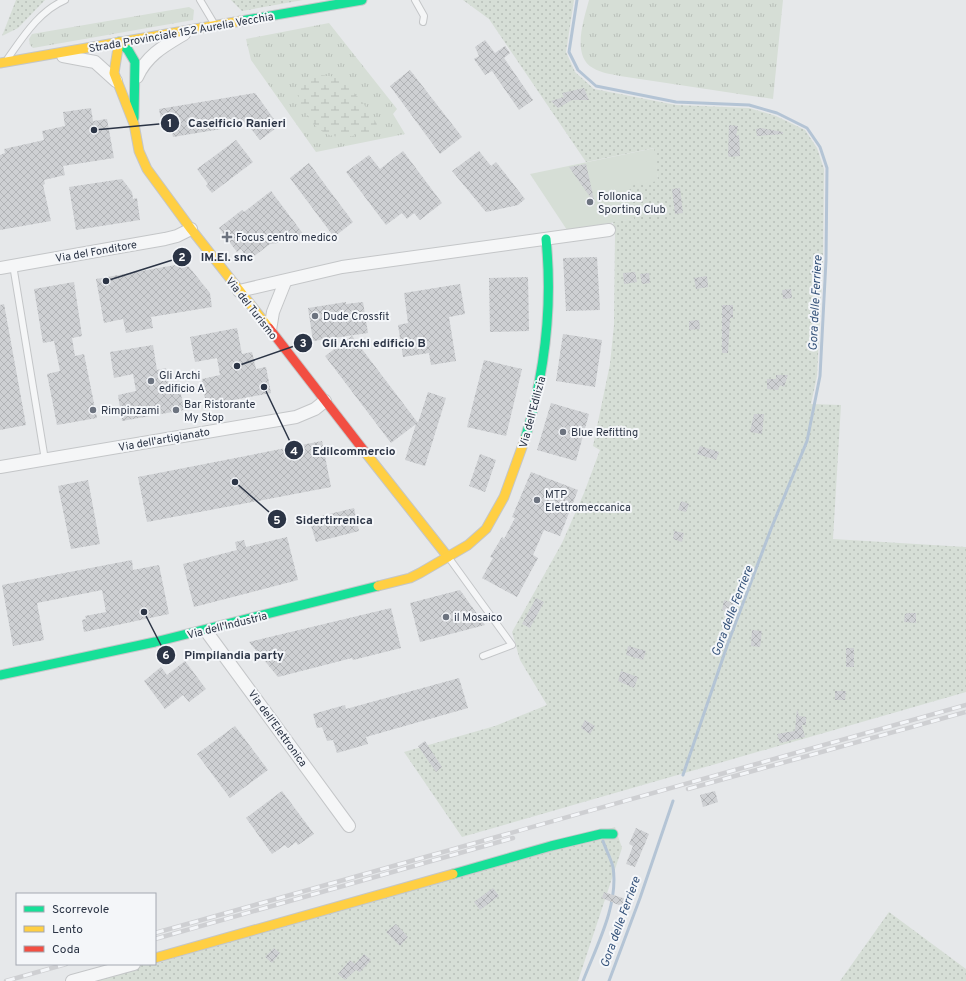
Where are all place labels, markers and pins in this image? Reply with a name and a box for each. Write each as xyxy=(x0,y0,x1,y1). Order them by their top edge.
callout: Caseificio Ranieri xyxy=(160,111,294,135)
place label: Follonica Sporting Club xyxy=(598,190,666,217)
marker: Follonica Sporting Club xyxy=(585,197,595,207)
marker: Focus centro medico xyxy=(221,231,233,243)
place label: Focus centro medico xyxy=(236,231,337,245)
callout: IM.El. snc xyxy=(172,245,261,269)
place label: Dude Crossfit xyxy=(323,310,389,324)
marker: Dude Crossfit xyxy=(310,311,320,321)
callout: Gli Archi edificio B xyxy=(293,331,434,355)
place label: Gli Archi edificio A xyxy=(159,369,205,396)
marker: Gli Archi edificio A xyxy=(146,376,156,386)
place label: Bar Ristorante My Stop xyxy=(184,398,255,425)
place label: Rimpinzami xyxy=(101,404,159,418)
marker: Rimpinzami xyxy=(88,405,98,415)
marker: Bar Ristorante My Stop xyxy=(171,405,181,415)
place label: Blue Refitting xyxy=(571,426,638,440)
marker: Blue Refitting xyxy=(558,427,568,437)
callout: Edilcommercio xyxy=(284,438,404,462)
place label: MTP Elettromeccanica xyxy=(545,488,631,515)
marker: MTP Elettromeccanica xyxy=(532,495,542,505)
callout: Sidertirrenica xyxy=(267,507,381,531)
place label: il Mosaico xyxy=(454,611,503,625)
marker: il Mosaico xyxy=(441,612,451,622)
callout: Pimpilandia party xyxy=(156,643,292,667)

